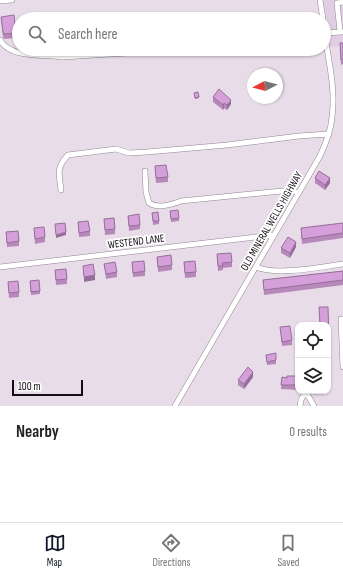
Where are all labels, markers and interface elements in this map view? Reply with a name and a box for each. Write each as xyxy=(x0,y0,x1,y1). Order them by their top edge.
search box xyxy=(12,12,331,56)
icon: search xyxy=(26,23,48,45)
text: Search here xyxy=(58,25,118,44)
north arrow xyxy=(247,68,283,104)
street label: OLD MINERAL WELLS HIGHWAY xyxy=(238,169,305,273)
street label: WESTEND LANE xyxy=(107,232,165,251)
map controls xyxy=(295,322,331,394)
button: locate xyxy=(295,322,331,358)
button: layers xyxy=(295,358,331,394)
scale bar xyxy=(12,378,83,397)
text: 100 m xyxy=(18,380,40,393)
text: Nearby xyxy=(16,422,59,442)
text: 0 results xyxy=(289,424,327,440)
tab: Map xyxy=(44,532,66,569)
tab: Directions xyxy=(153,532,190,569)
tab: Saved xyxy=(277,532,299,569)

